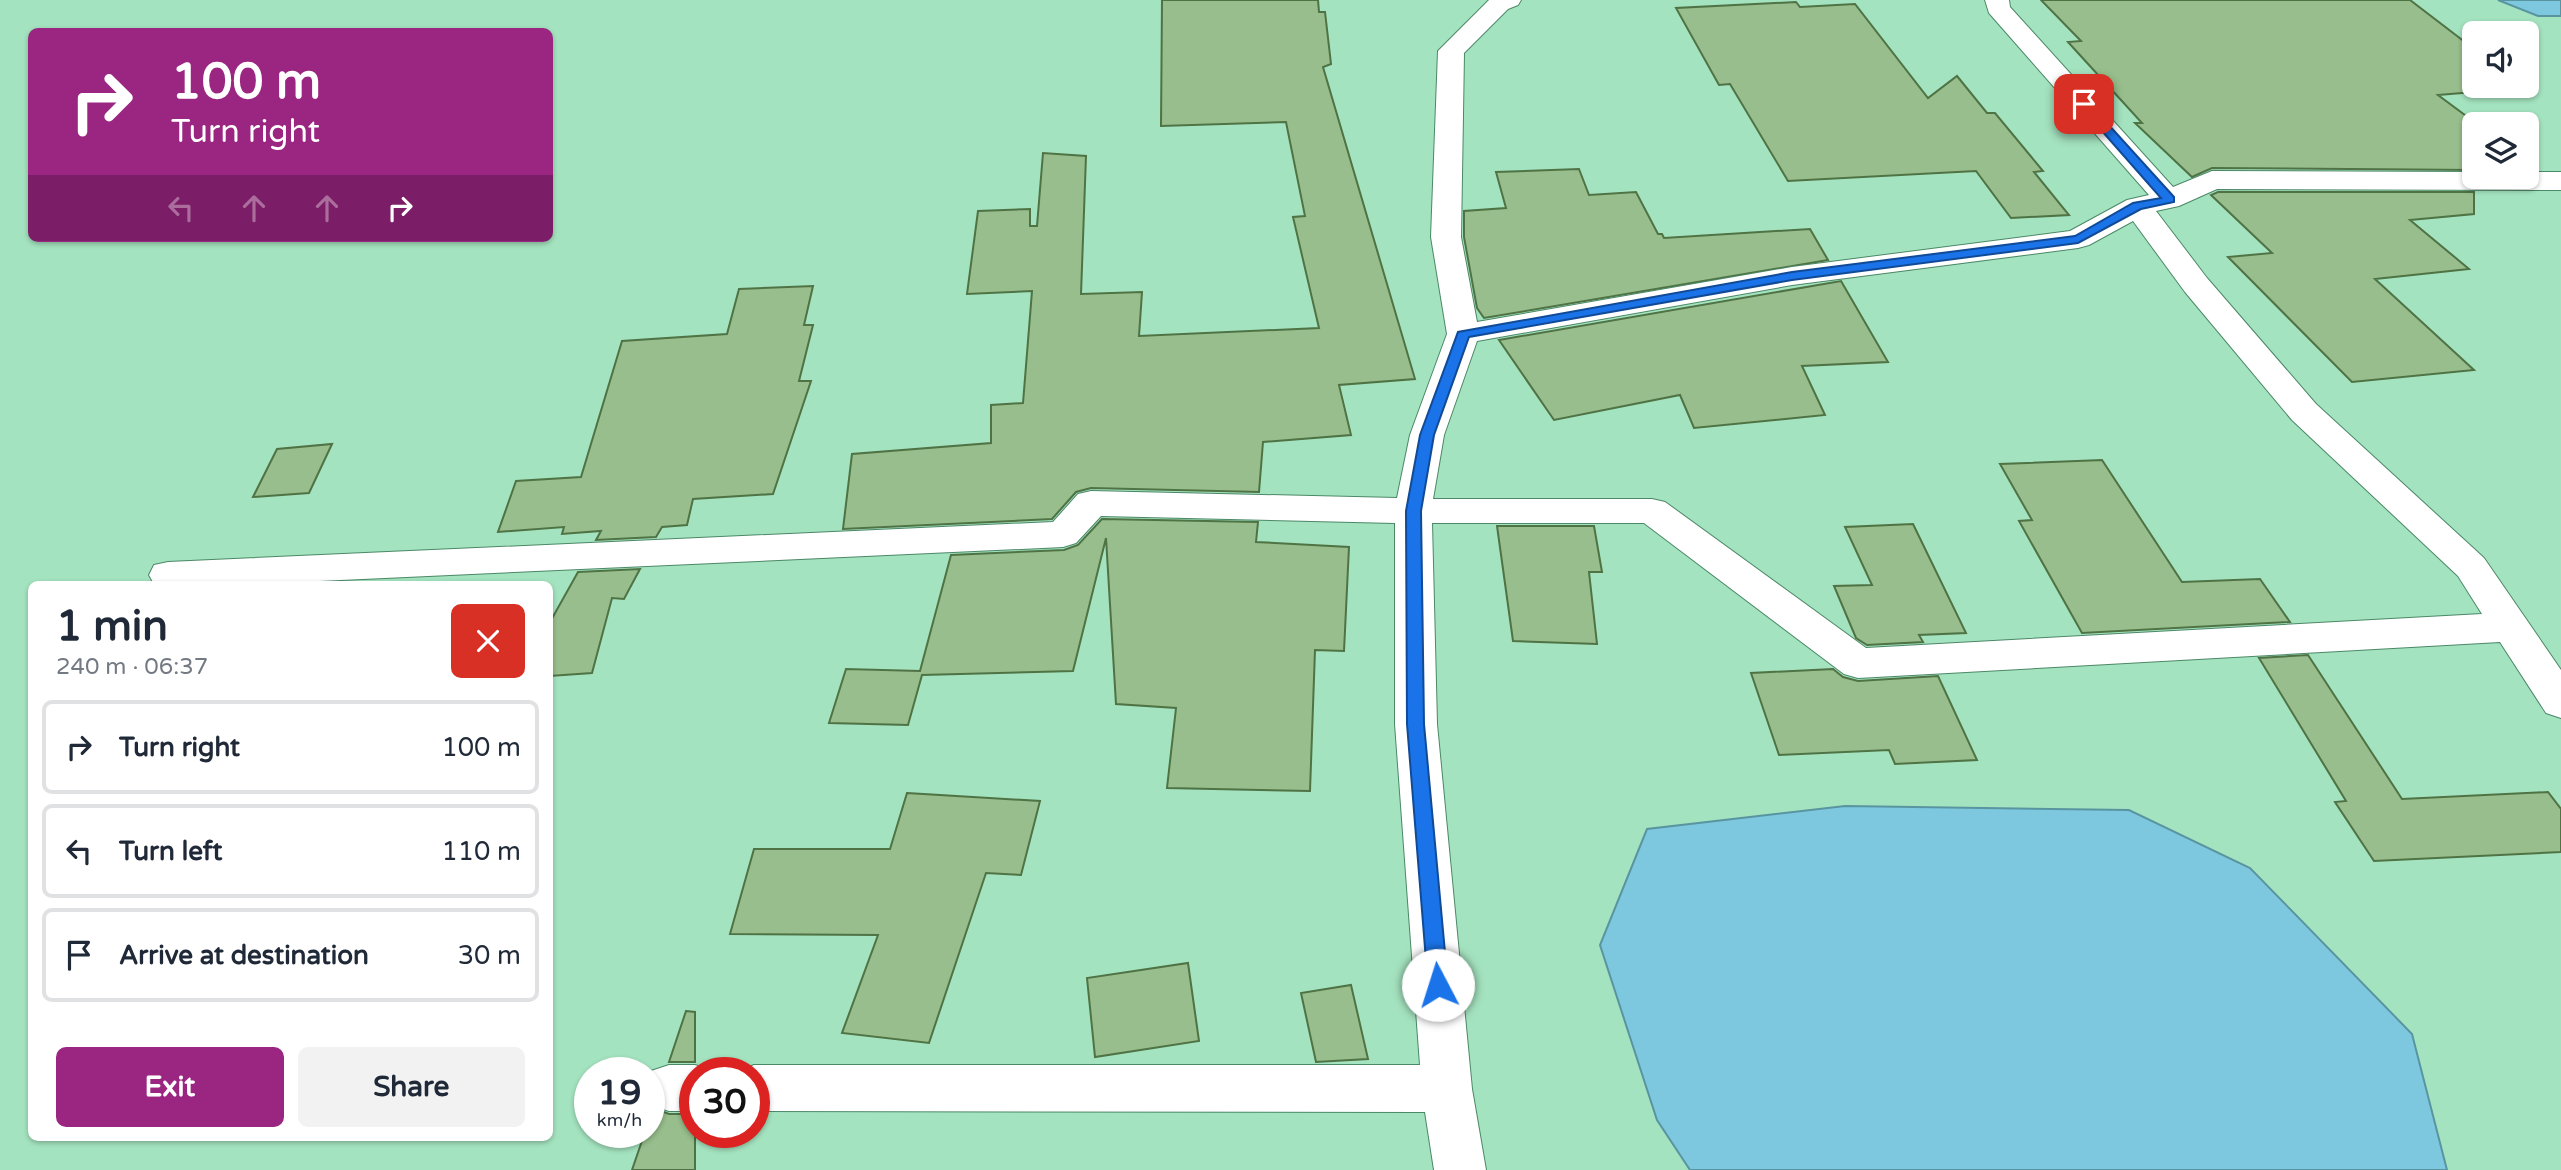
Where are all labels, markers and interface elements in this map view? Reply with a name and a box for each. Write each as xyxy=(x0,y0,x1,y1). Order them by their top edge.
map controls xyxy=(2462,21,2539,189)
button: sound xyxy=(2462,21,2539,98)
text: 100 m xyxy=(171,53,321,112)
icon: right xyxy=(56,56,147,147)
pin xyxy=(2054,74,2114,134)
icon: arrive xyxy=(2065,85,2103,123)
button: layers xyxy=(2462,112,2539,189)
text: Turn right xyxy=(171,113,320,151)
icon: left xyxy=(162,189,200,227)
icon: ahead xyxy=(235,189,273,227)
icon: ahead xyxy=(308,189,346,227)
icon: right xyxy=(381,189,419,227)
text: 1 min xyxy=(56,601,168,652)
button: close xyxy=(451,604,525,678)
text: 240 m · 06:37 xyxy=(56,653,208,681)
icon: right xyxy=(60,728,98,766)
text: Turn right xyxy=(119,732,240,763)
text: 100 m xyxy=(441,732,521,763)
icon: left xyxy=(60,832,98,870)
text: Turn left xyxy=(119,836,222,867)
text: 110 m xyxy=(441,836,521,867)
icon: arrive xyxy=(60,936,98,974)
text: Arrive at destination xyxy=(119,940,369,971)
text: 30 m xyxy=(458,940,521,971)
position arrow xyxy=(1401,948,1475,1022)
button: Exit xyxy=(56,1047,284,1127)
button: Share xyxy=(298,1047,525,1127)
speed limit sign: 30 xyxy=(679,1057,770,1148)
text: 19 xyxy=(598,1072,641,1114)
text: km/h xyxy=(597,1109,642,1131)

